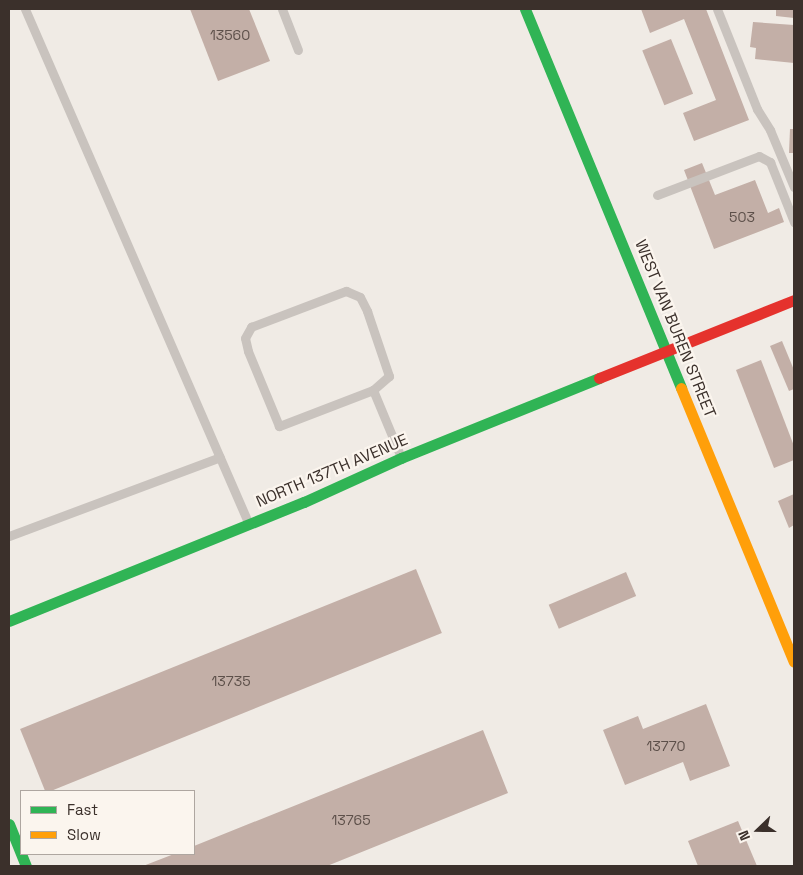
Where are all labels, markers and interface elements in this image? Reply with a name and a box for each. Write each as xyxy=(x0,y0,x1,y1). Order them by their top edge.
house number: 13560 xyxy=(210,27,250,43)
house number: 503 xyxy=(729,209,755,225)
street label: WEST VAN BUREN STREET xyxy=(630,237,720,421)
street label: NORTH 137TH AVENUE xyxy=(253,430,411,512)
house number: 13735 xyxy=(211,673,251,689)
house number: 13770 xyxy=(647,738,685,754)
legend xyxy=(20,790,195,855)
text: Fast xyxy=(67,800,98,819)
north arrow xyxy=(733,805,783,855)
house number: 13765 xyxy=(331,812,371,828)
text: Slow xyxy=(67,825,101,844)
text: N xyxy=(734,828,754,843)

